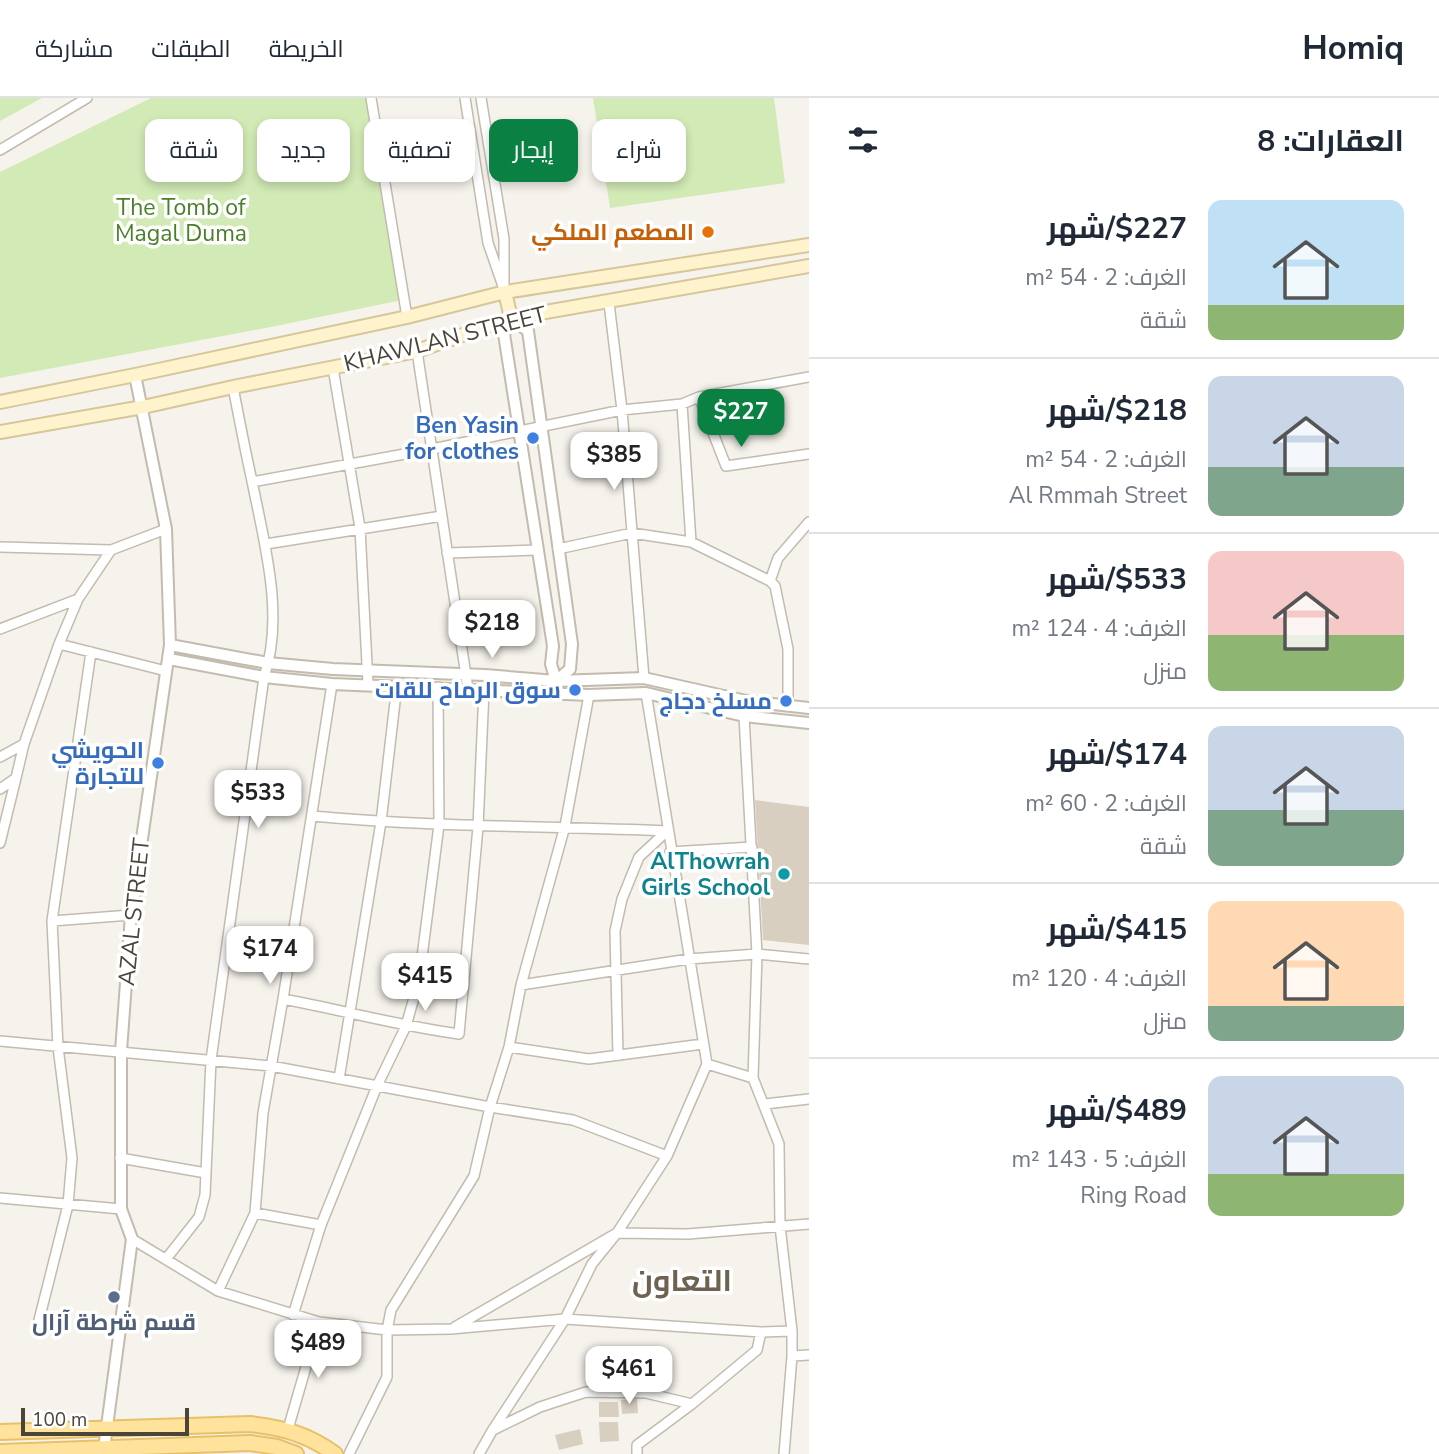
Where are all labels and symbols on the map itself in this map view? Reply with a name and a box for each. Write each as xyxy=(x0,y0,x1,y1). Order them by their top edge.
park label: The Tomb of Magal Duma xyxy=(115,192,247,249)
place label: المطعم الملكي xyxy=(531,217,694,251)
marker: المطعم الملكي xyxy=(700,224,716,240)
street label: KHAWLAN STREET xyxy=(340,299,550,379)
pin: $227 xyxy=(700,390,782,449)
place label: Ben Yasin for clothes xyxy=(405,410,519,467)
marker: Ben Yasin for clothes xyxy=(525,430,541,446)
pin: $385 xyxy=(573,432,655,492)
pin: $218 xyxy=(451,601,533,660)
place label: سوق الرماح للقات xyxy=(375,675,561,706)
marker: سوق الرماح للقات xyxy=(567,682,583,698)
place label: مسلخ دجاج xyxy=(659,686,772,717)
marker: مسلخ دجاج xyxy=(778,693,794,709)
place label: الحويشي للتجارة xyxy=(51,735,144,792)
marker: الحويشي للتجارة xyxy=(150,755,166,771)
pin: $533 xyxy=(217,770,299,830)
street label: AZAL STREET xyxy=(111,836,157,987)
place label: AlThowrah Girls School xyxy=(641,846,771,903)
marker: AlThowrah Girls School xyxy=(776,866,792,882)
pin: $174 xyxy=(229,926,311,986)
pin: $415 xyxy=(384,954,466,1013)
district label: التعاون xyxy=(632,1261,732,1302)
marker: قسم شرطة آزال xyxy=(106,1289,122,1305)
place label: قسم شرطة آزال xyxy=(32,1307,196,1338)
pin: $489 xyxy=(277,1320,359,1380)
pin: $461 xyxy=(588,1346,670,1406)
scale bar xyxy=(21,1405,189,1437)

